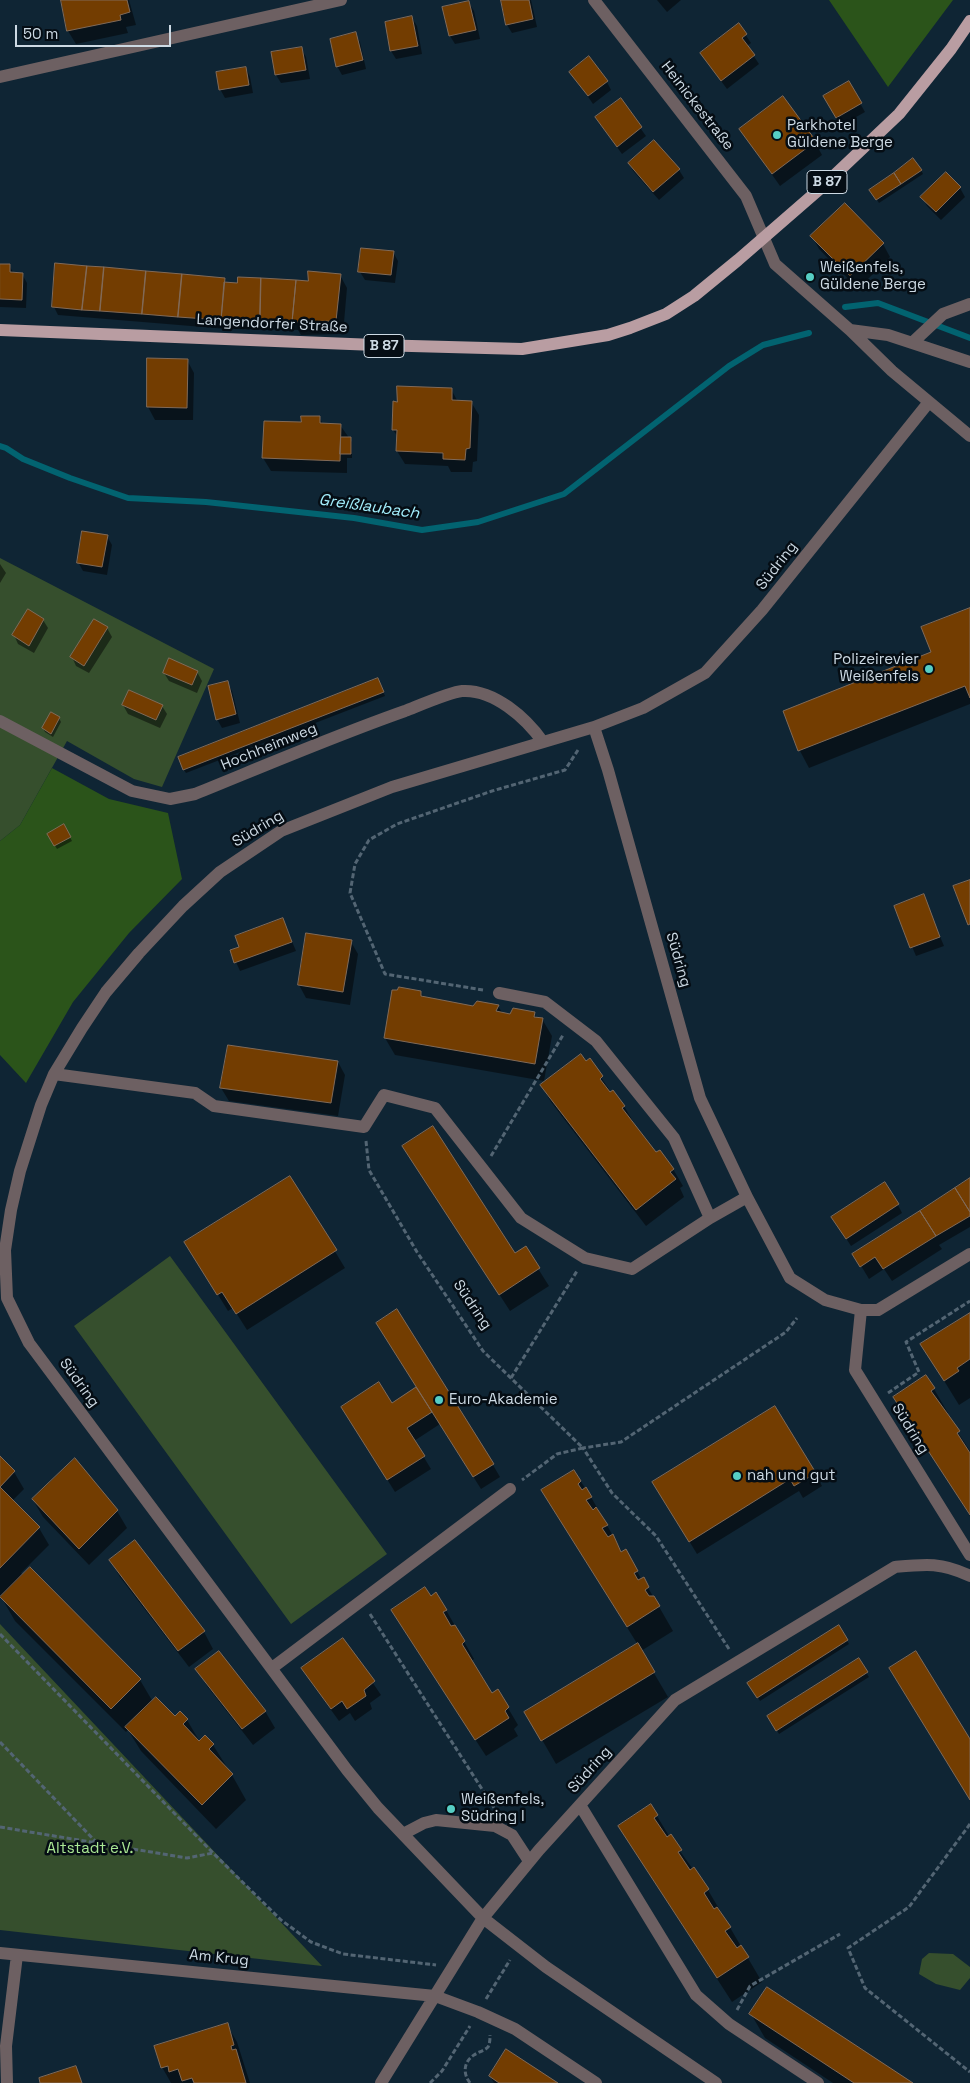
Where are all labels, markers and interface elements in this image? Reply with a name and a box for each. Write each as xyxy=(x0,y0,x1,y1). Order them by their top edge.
scale bar xyxy=(18,15,174,47)
text: 50 m xyxy=(23,24,58,43)
street label: Heinickestraße xyxy=(657,58,737,154)
place label: Parkhotel Güldene Berge xyxy=(787,117,893,152)
marker: Parkhotel Güldene Berge xyxy=(771,129,783,141)
road number: B 87 xyxy=(807,170,847,193)
place label: Weißenfels, Güldene Berge xyxy=(820,259,926,294)
marker: Weißenfels, Güldene Berge xyxy=(804,271,816,283)
street label: Langendorfer Straße xyxy=(196,311,348,337)
road number: B 87 xyxy=(364,334,404,358)
water label: Greißlaubach xyxy=(318,490,420,524)
street label: Südring xyxy=(753,538,801,594)
place label: Polizeirevier Weißenfels xyxy=(833,651,919,686)
marker: Polizeirevier Weißenfels xyxy=(923,663,935,675)
street label: Hochheimweg xyxy=(218,720,320,774)
street label: Südring xyxy=(229,807,287,851)
street label: Südring xyxy=(662,931,694,989)
street label: Südring xyxy=(449,1277,495,1333)
street label: Südring xyxy=(55,1355,103,1411)
place label: Euro-Akademie xyxy=(449,1391,558,1409)
marker: Euro-Akademie xyxy=(433,1394,445,1406)
street label: Südring xyxy=(887,1400,933,1458)
place label: nah und gut xyxy=(747,1467,835,1485)
marker: nah und gut xyxy=(731,1470,743,1482)
street label: Südring xyxy=(565,1743,615,1797)
place label: Weißenfels, Südring I xyxy=(461,1791,544,1826)
marker: Weißenfels, Südring I xyxy=(445,1803,457,1815)
park label: Altstadt e.V. xyxy=(47,1840,133,1858)
street label: Am Krug xyxy=(188,1946,250,1970)

